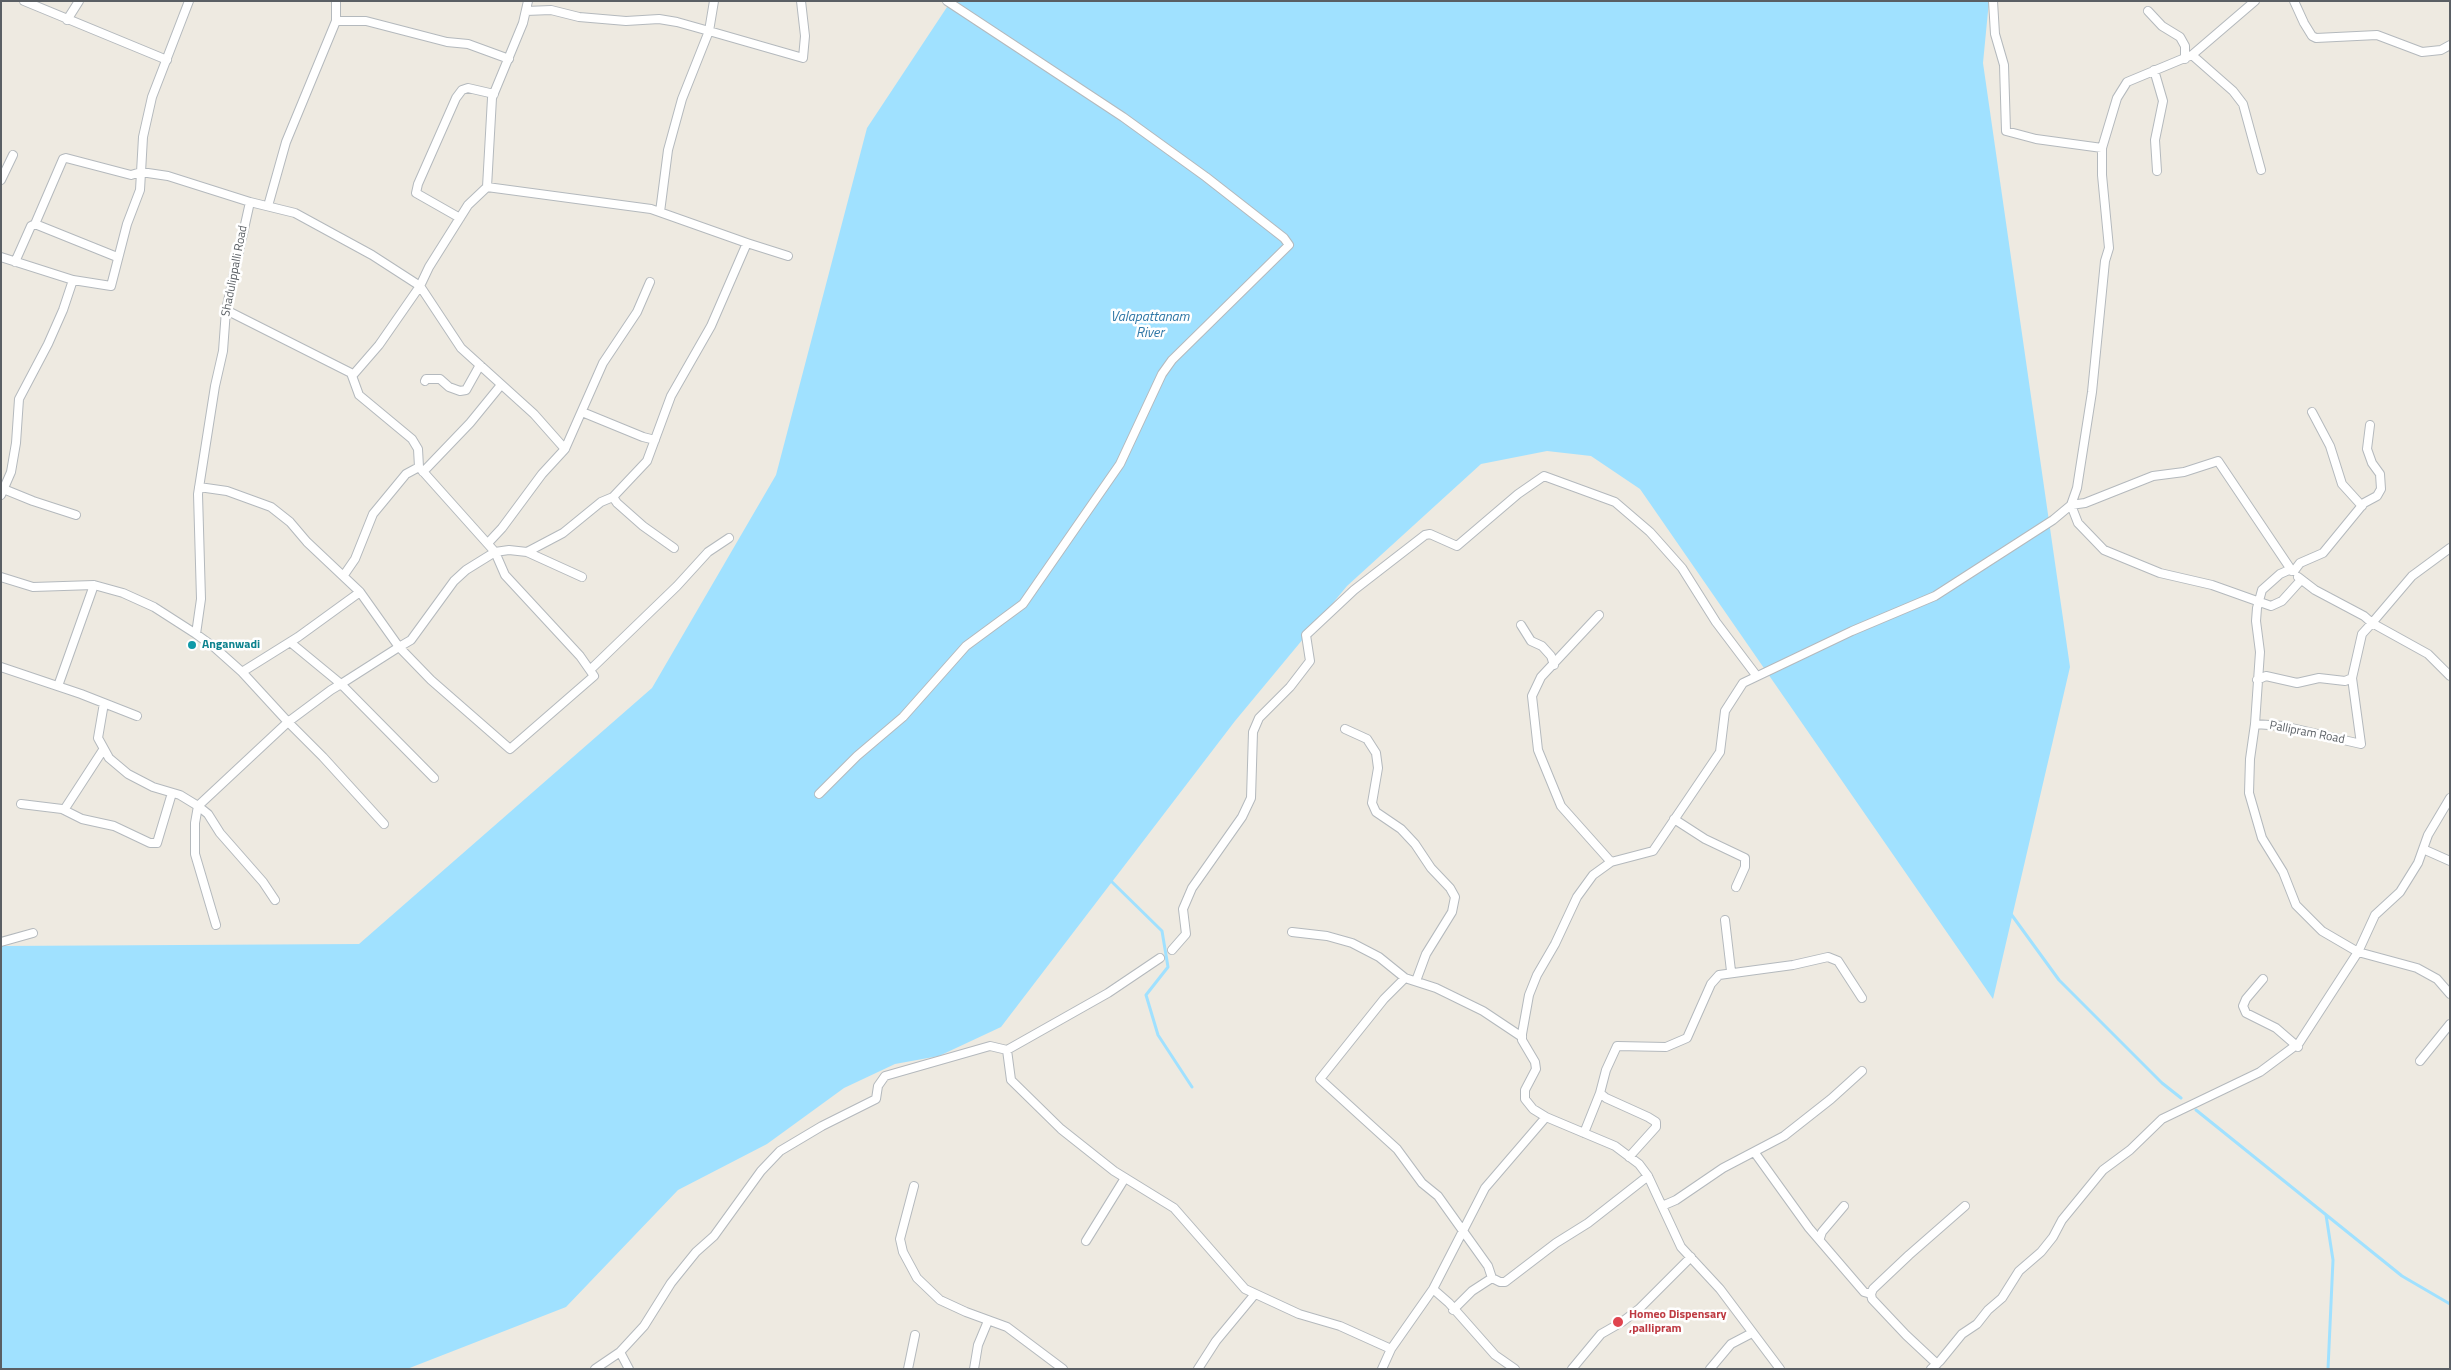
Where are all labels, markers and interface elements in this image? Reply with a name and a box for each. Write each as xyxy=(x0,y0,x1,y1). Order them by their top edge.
street label: Shadulippalli Road xyxy=(219,224,251,318)
water label: Valapattanam River xyxy=(1111,310,1189,342)
place label: Anganwadi xyxy=(202,638,260,652)
marker: Anganwadi xyxy=(186,639,198,651)
street label: Pallipram Road xyxy=(2268,719,2346,747)
place label: Homeo Dispensary ,pallipram xyxy=(1629,1308,1727,1336)
marker: Homeo Dispensary ,pallipram xyxy=(1611,1315,1625,1329)

